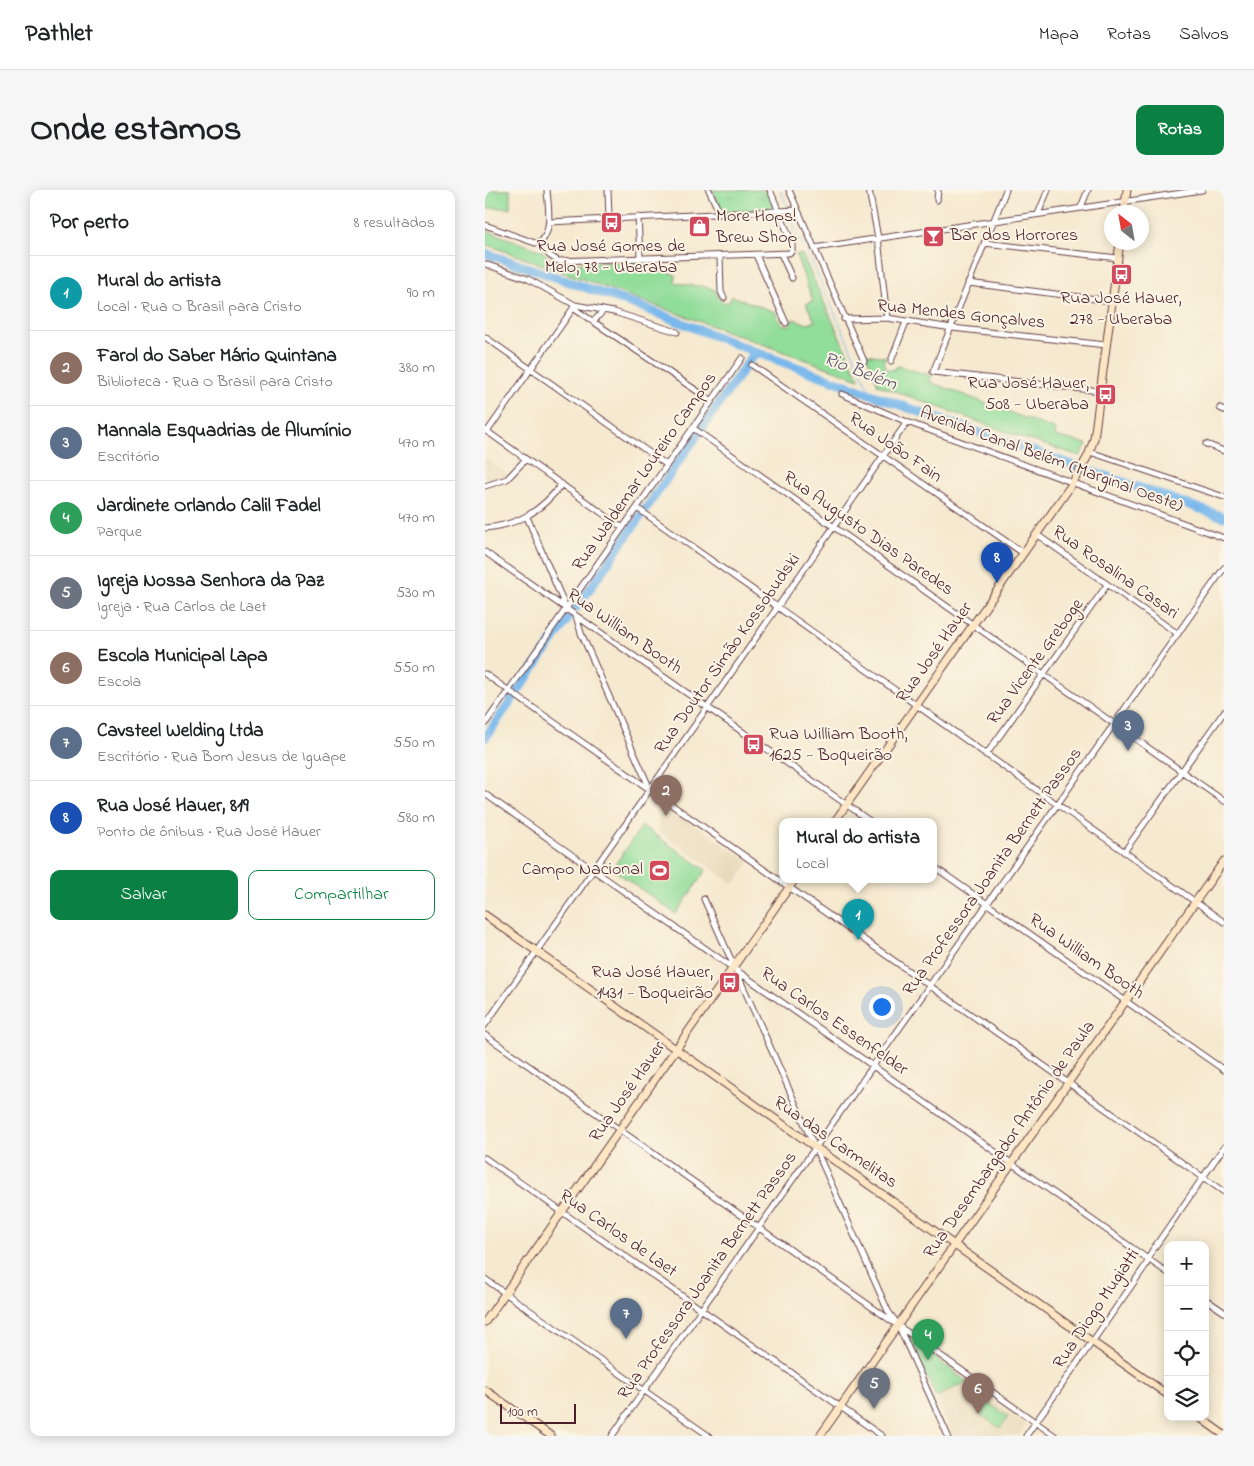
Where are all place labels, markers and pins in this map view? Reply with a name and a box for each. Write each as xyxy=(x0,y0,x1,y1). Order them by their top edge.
place label: More Hops! Brew Shop xyxy=(715,204,798,251)
bus stop icon: Rua José Gomes de Melo, 78 - Uberaba xyxy=(599,210,623,234)
shop icon: More Hops! Brew Shop xyxy=(688,215,712,239)
place label: Bar dos Horrores xyxy=(949,223,1078,249)
bar icon: Bar dos Horrores xyxy=(922,224,946,248)
place label: Rua José Gomes de Melo, 78 - Uberaba xyxy=(537,234,686,281)
bus stop icon: Rua José Hauer, 278 - Uberaba xyxy=(1109,262,1133,286)
place label: Rua José Hauer, 278 - Uberaba xyxy=(1060,286,1182,333)
place label: Rua José Hauer, 508 - Uberaba xyxy=(968,371,1089,418)
bus stop icon: Rua José Hauer, 508 - Uberaba xyxy=(1093,382,1117,406)
pin: 8 xyxy=(981,542,1013,583)
pin: 3 xyxy=(1112,710,1144,751)
place label: Rua William Booth, 1625 - Boqueirão xyxy=(769,722,908,769)
bus stop icon: Rua William Booth, 1625 - Boqueirão xyxy=(741,733,765,757)
pin: 2 xyxy=(650,775,682,816)
place label: Campo Nacional xyxy=(522,857,643,883)
sports icon: Campo Nacional xyxy=(647,858,671,882)
pin: 1 xyxy=(842,899,874,940)
place label: Rua José Hauer, 1431 - Boqueirão xyxy=(592,960,713,1007)
bus stop icon: Rua José Hauer, 1431 - Boqueirão xyxy=(717,971,741,995)
pin: 7 xyxy=(610,1298,642,1339)
pin: 4 xyxy=(912,1319,944,1360)
pin: 5 xyxy=(858,1368,890,1409)
pin: 6 xyxy=(962,1373,994,1414)

